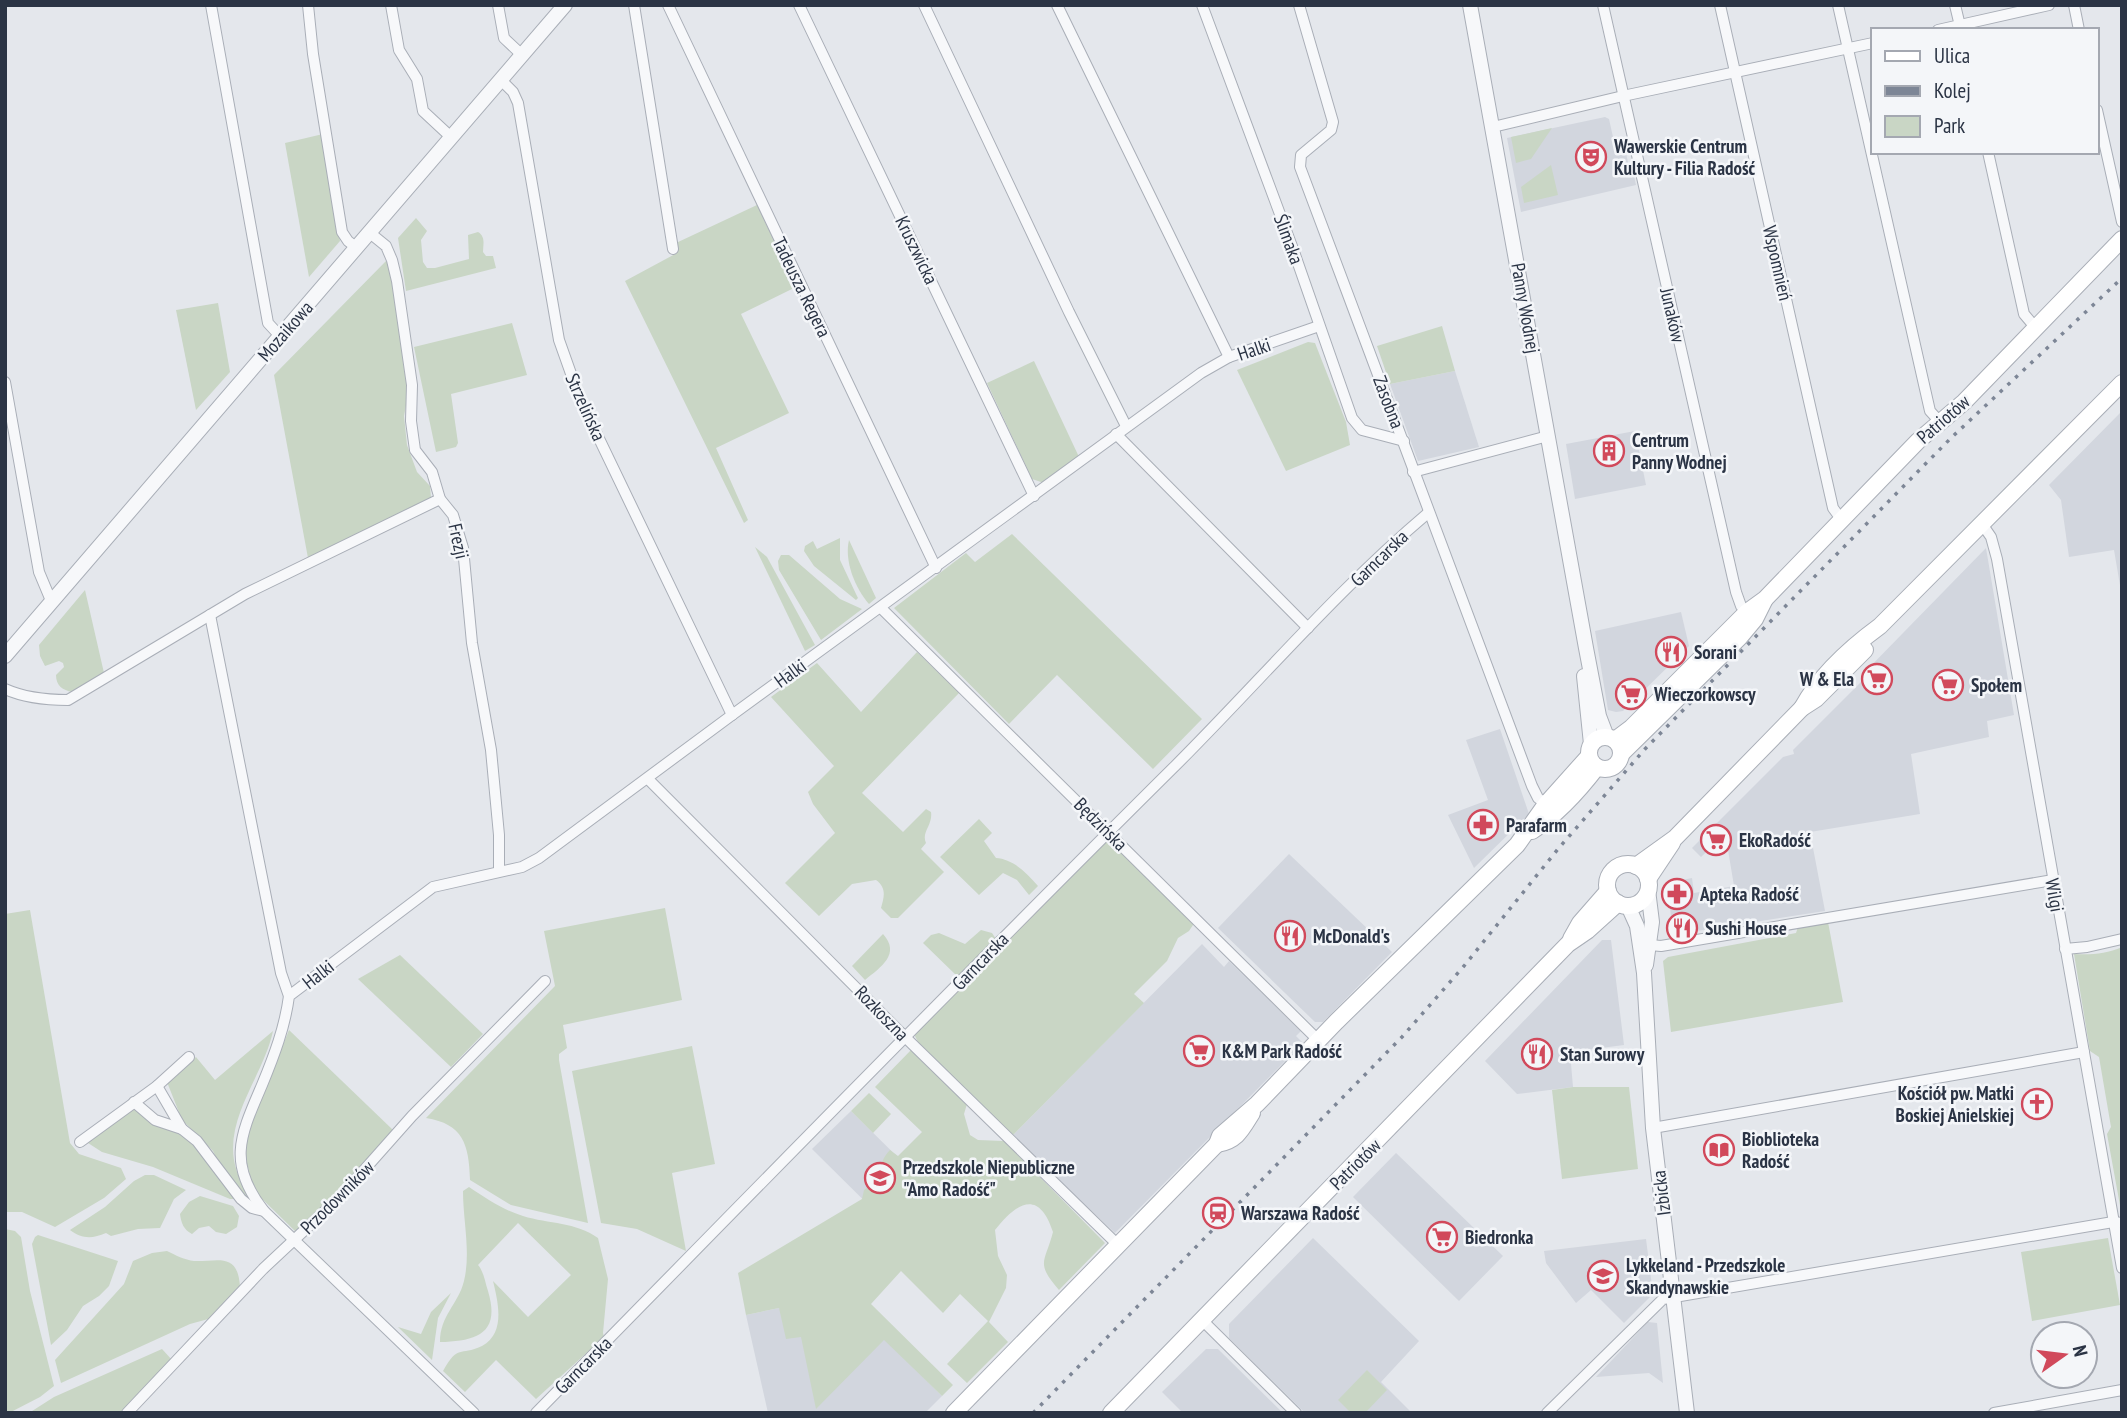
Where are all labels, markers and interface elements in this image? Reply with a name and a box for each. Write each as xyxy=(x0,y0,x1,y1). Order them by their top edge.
legend xyxy=(1871,28,2099,154)
text: Ulica xyxy=(1934,42,1970,69)
text: Kolej xyxy=(1934,77,1971,104)
text: Park xyxy=(1934,112,1965,139)
place label: Wawerskie Centrum Kultury - Filia Radość xyxy=(1613,134,1756,180)
theatre icon: Wawerskie Centrum Kultury - Filia Radość xyxy=(1574,140,1608,174)
street label: Ślimaka xyxy=(1269,211,1309,267)
street label: Kruszwicka xyxy=(890,212,944,288)
street label: Wspomnień xyxy=(1758,223,1798,303)
street label: Tadeusza Regera xyxy=(767,233,837,341)
street label: Panny Wodnej xyxy=(1506,261,1546,355)
street label: Junaków xyxy=(1655,284,1691,345)
street label: Mozaikowa xyxy=(252,296,318,366)
street label: Halki xyxy=(1234,332,1274,366)
street label: Strzelińska xyxy=(561,370,611,444)
street label: Zasobna xyxy=(1368,372,1410,432)
street label: Patriotów xyxy=(1911,389,1975,449)
place label: Centrum Panny Wodnej xyxy=(1632,428,1727,474)
building icon: Centrum Panny Wodnej xyxy=(1592,434,1626,468)
street label: Frezji xyxy=(443,521,475,561)
street label: Garncarska xyxy=(1345,525,1413,591)
restaurant icon: Sorani xyxy=(1654,635,1688,669)
place label: Sorani xyxy=(1694,640,1737,664)
street label: Halki xyxy=(769,653,811,693)
supermarket icon: W & Ela xyxy=(1860,662,1894,696)
place label: W & Ela xyxy=(1799,667,1854,691)
supermarket icon: Społem xyxy=(1931,668,1965,702)
place label: Społem xyxy=(1971,673,2022,697)
supermarket icon: Wieczorkowscy xyxy=(1614,677,1648,711)
place label: Wieczorkowscy xyxy=(1653,682,1756,706)
street label: Będzińska xyxy=(1069,792,1133,856)
pharmacy icon: Parafarm xyxy=(1466,808,1500,842)
place label: Parafarm xyxy=(1506,813,1567,837)
supermarket icon: EkoRadość xyxy=(1699,823,1733,857)
place label: EkoRadość xyxy=(1739,828,1811,852)
street label: Wilgi xyxy=(2040,876,2070,914)
pharmacy icon: Apteka Radość xyxy=(1660,877,1694,911)
place label: Apteka Radość xyxy=(1699,882,1799,906)
restaurant icon: Sushi House xyxy=(1665,911,1699,945)
place label: Sushi House xyxy=(1705,916,1787,940)
restaurant icon: McDonald's xyxy=(1273,919,1307,953)
place label: McDonald's xyxy=(1313,924,1390,948)
street label: Garncarska xyxy=(947,927,1013,995)
street label: Halki xyxy=(297,954,339,994)
street label: Rozkoszna xyxy=(850,980,914,1046)
supermarket icon: K&M Park Radość xyxy=(1182,1034,1216,1068)
restaurant icon: Stan Surowy xyxy=(1520,1037,1554,1071)
place label: K&M Park Radość xyxy=(1222,1039,1342,1063)
place label: Stan Surowy xyxy=(1560,1042,1645,1066)
place label: Kościół pw. Matki Boskiej Anielskiej xyxy=(1896,1081,2014,1127)
church icon: Kościół pw. Matki Boskiej Anielskiej xyxy=(2020,1087,2054,1121)
place label: Bioblioteka Radość xyxy=(1742,1127,1819,1173)
street label: Patriotów xyxy=(1324,1133,1386,1195)
library icon: Bioblioteka Radość xyxy=(1702,1133,1736,1167)
street label: Przodowników xyxy=(295,1155,379,1239)
place label: Przedszkole Niepubliczne "Amo Radość" xyxy=(903,1155,1075,1201)
school or university icon: Przedszkole Niepubliczne "Amo Radość" xyxy=(863,1161,897,1195)
street label: Izbicka xyxy=(1646,1169,1676,1217)
station icon: Warszawa Radość xyxy=(1201,1196,1235,1230)
place label: Warszawa Radość xyxy=(1240,1201,1360,1225)
supermarket icon: Biedronka xyxy=(1425,1220,1459,1254)
place label: Biedronka xyxy=(1465,1225,1534,1249)
place label: Lykkeland - Przedszkole Skandynawskie xyxy=(1626,1253,1786,1299)
school or university icon: Lykkeland - Przedszkole Skandynawskie xyxy=(1586,1259,1620,1293)
north arrow xyxy=(2029,1320,2099,1390)
street label: Garncarska xyxy=(549,1331,617,1399)
text: N xyxy=(2068,1343,2093,1359)

